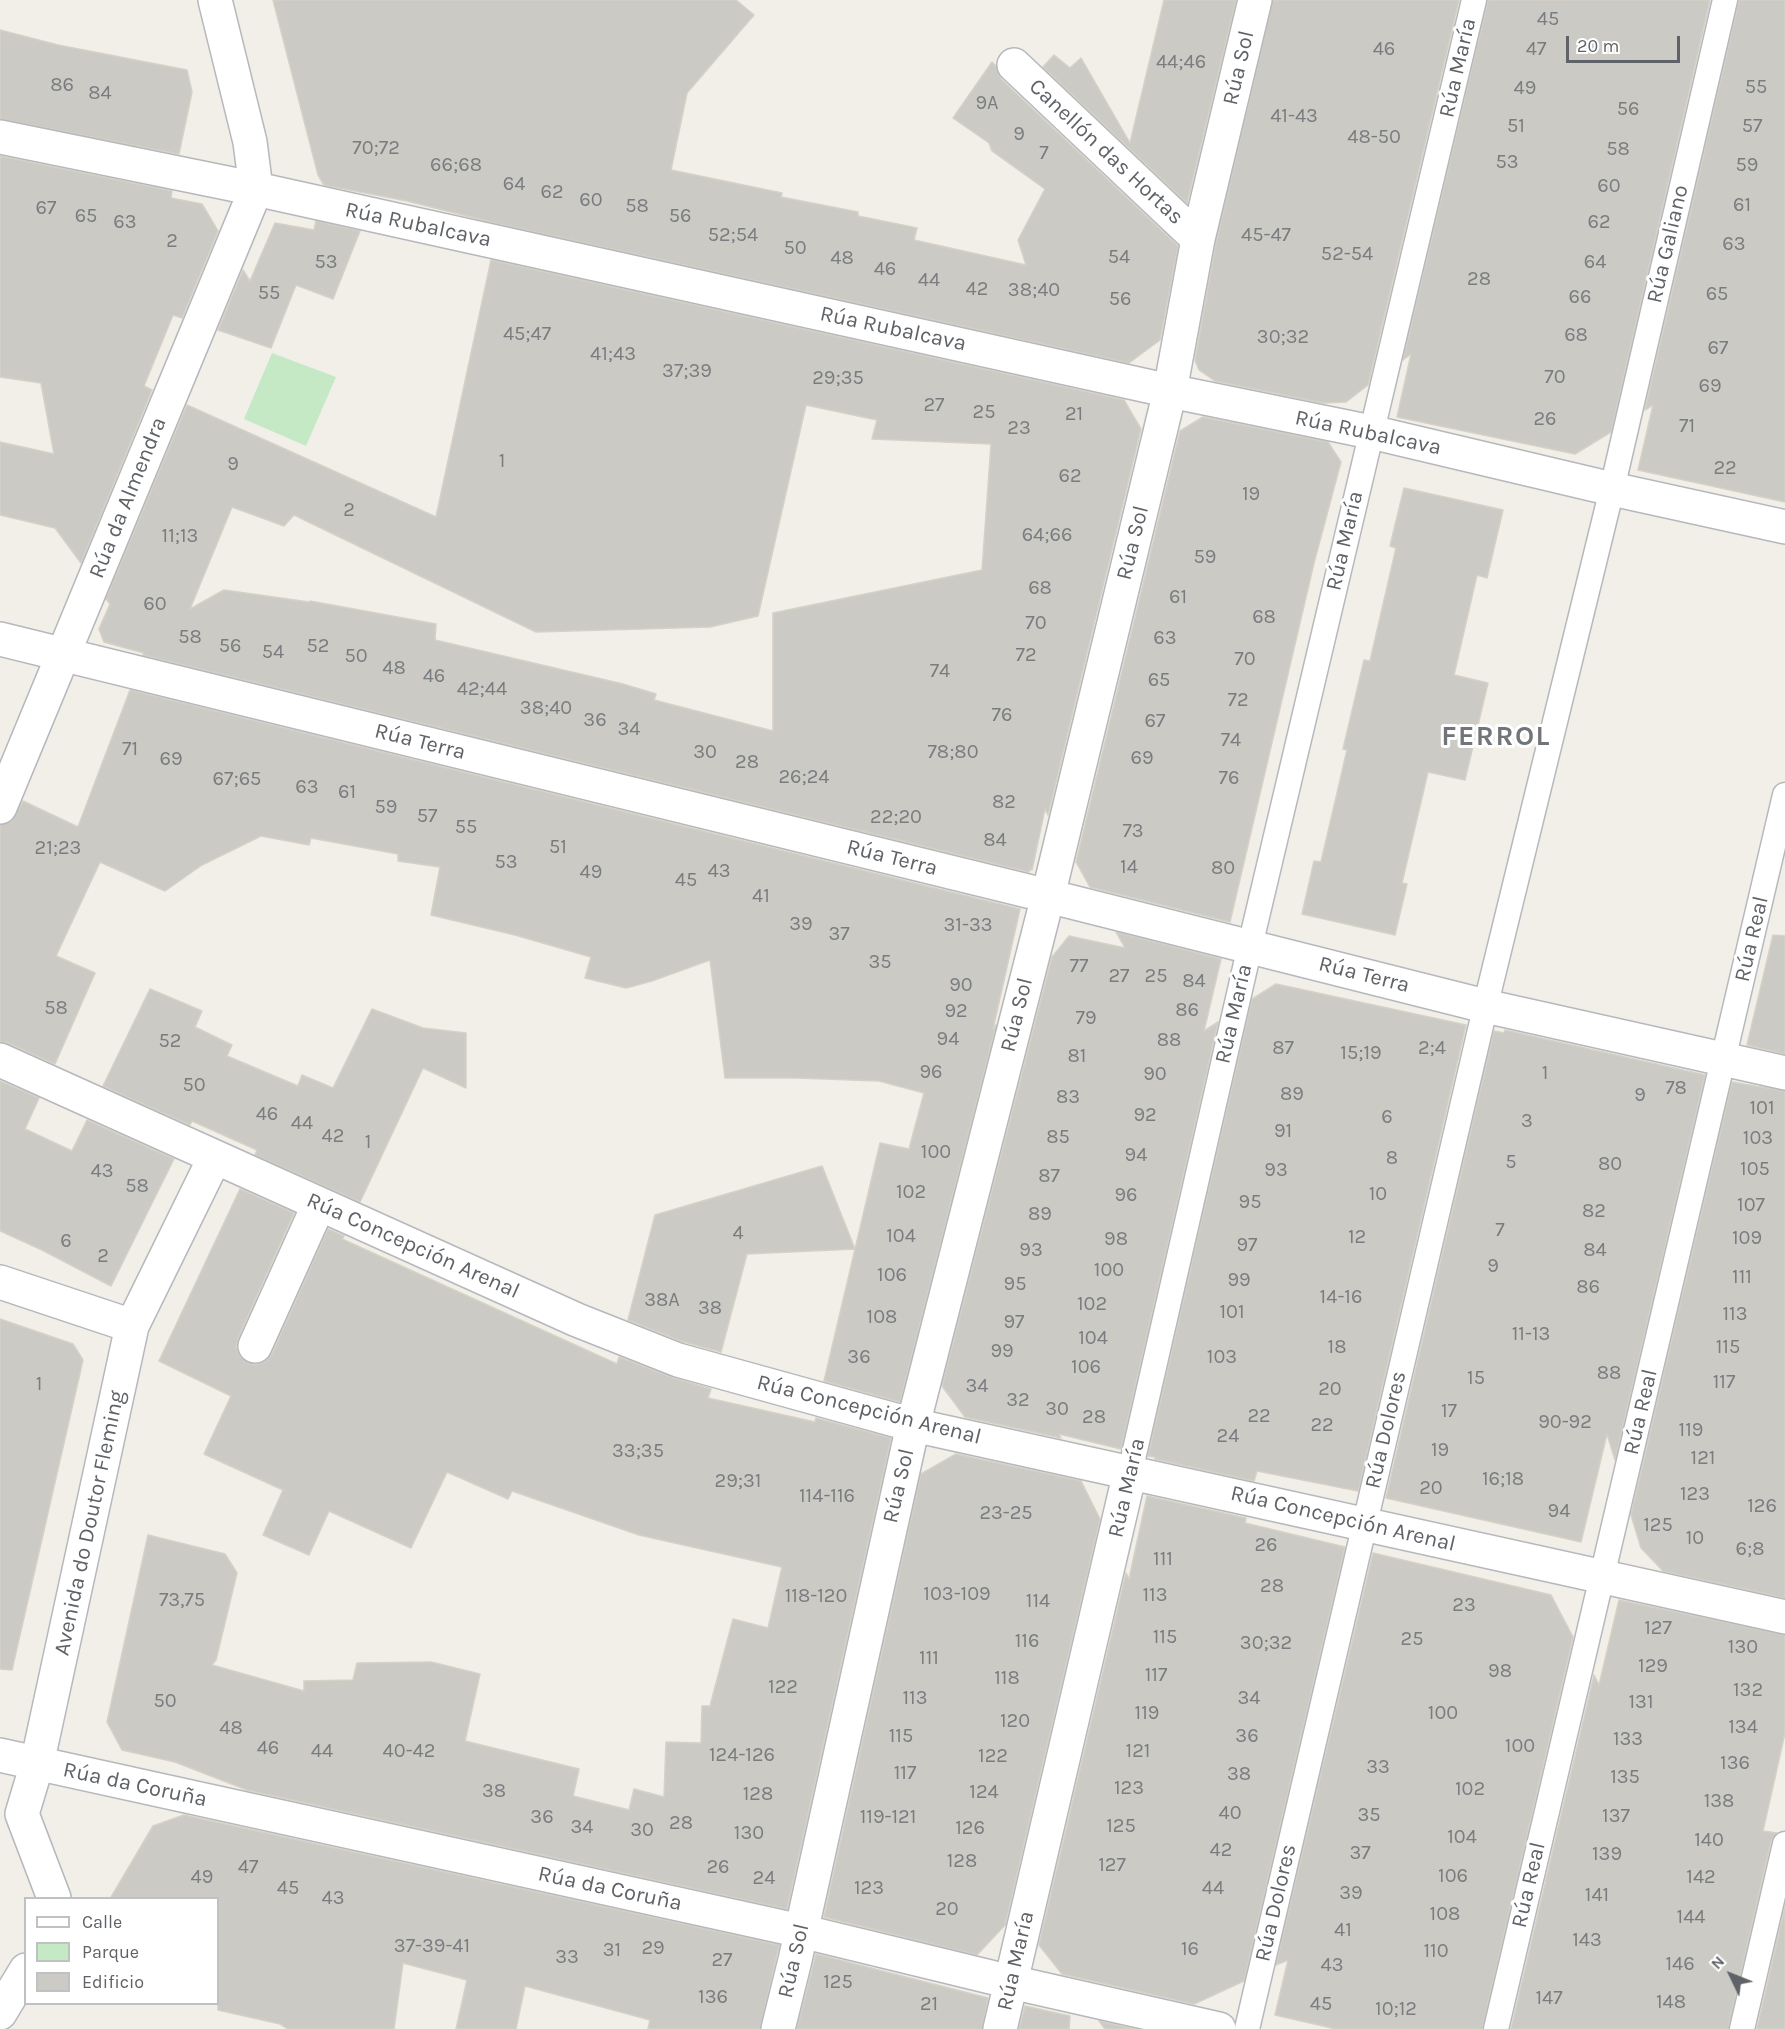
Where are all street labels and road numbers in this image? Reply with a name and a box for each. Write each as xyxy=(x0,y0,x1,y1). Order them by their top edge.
street label: Rúa María xyxy=(1434,16,1482,120)
street label: Rúa Sol xyxy=(1218,28,1260,108)
street label: Canellón das Hortas xyxy=(1023,74,1189,230)
street label: Rúa Galiano xyxy=(1642,182,1694,306)
street label: Rúa Rubalcava xyxy=(342,197,494,253)
street label: Rúa Rubalcava xyxy=(817,301,969,357)
street label: Rúa Rubalcava xyxy=(1292,405,1444,461)
street label: Rúa da Almendra xyxy=(84,414,172,582)
street label: Rúa María xyxy=(1321,489,1369,593)
street label: Rúa Sol xyxy=(1111,503,1155,583)
street label: Rúa Terra xyxy=(372,718,468,766)
street label: Rúa Terra xyxy=(844,834,940,882)
street label: Rúa Real xyxy=(1729,894,1775,984)
street label: Rúa Terra xyxy=(1316,951,1412,999)
street label: Rúa María xyxy=(1210,962,1258,1066)
street label: Rúa Sol xyxy=(995,975,1039,1055)
street label: Rúa Concepción Arenal xyxy=(302,1187,524,1305)
street label: Rúa Real xyxy=(1618,1367,1664,1457)
street label: Rúa Concepción Arenal xyxy=(754,1369,984,1451)
street label: Rúa Dolores xyxy=(1360,1369,1412,1491)
street label: Avenida do Doutor Fleming xyxy=(49,1388,131,1658)
street label: Rúa María xyxy=(1103,1436,1151,1540)
street label: Rúa Sol xyxy=(878,1446,920,1526)
street label: Rúa Concepción Arenal xyxy=(1228,1480,1458,1558)
street label: Rúa da Coruña xyxy=(61,1757,209,1813)
street label: Rúa Real xyxy=(1506,1840,1552,1930)
street label: Rúa Dolores xyxy=(1250,1842,1302,1964)
street label: Rúa da Coruña xyxy=(536,1861,684,1917)
street label: Rúa María xyxy=(992,1909,1040,2013)
street label: Rúa Sol xyxy=(773,1921,815,2001)

